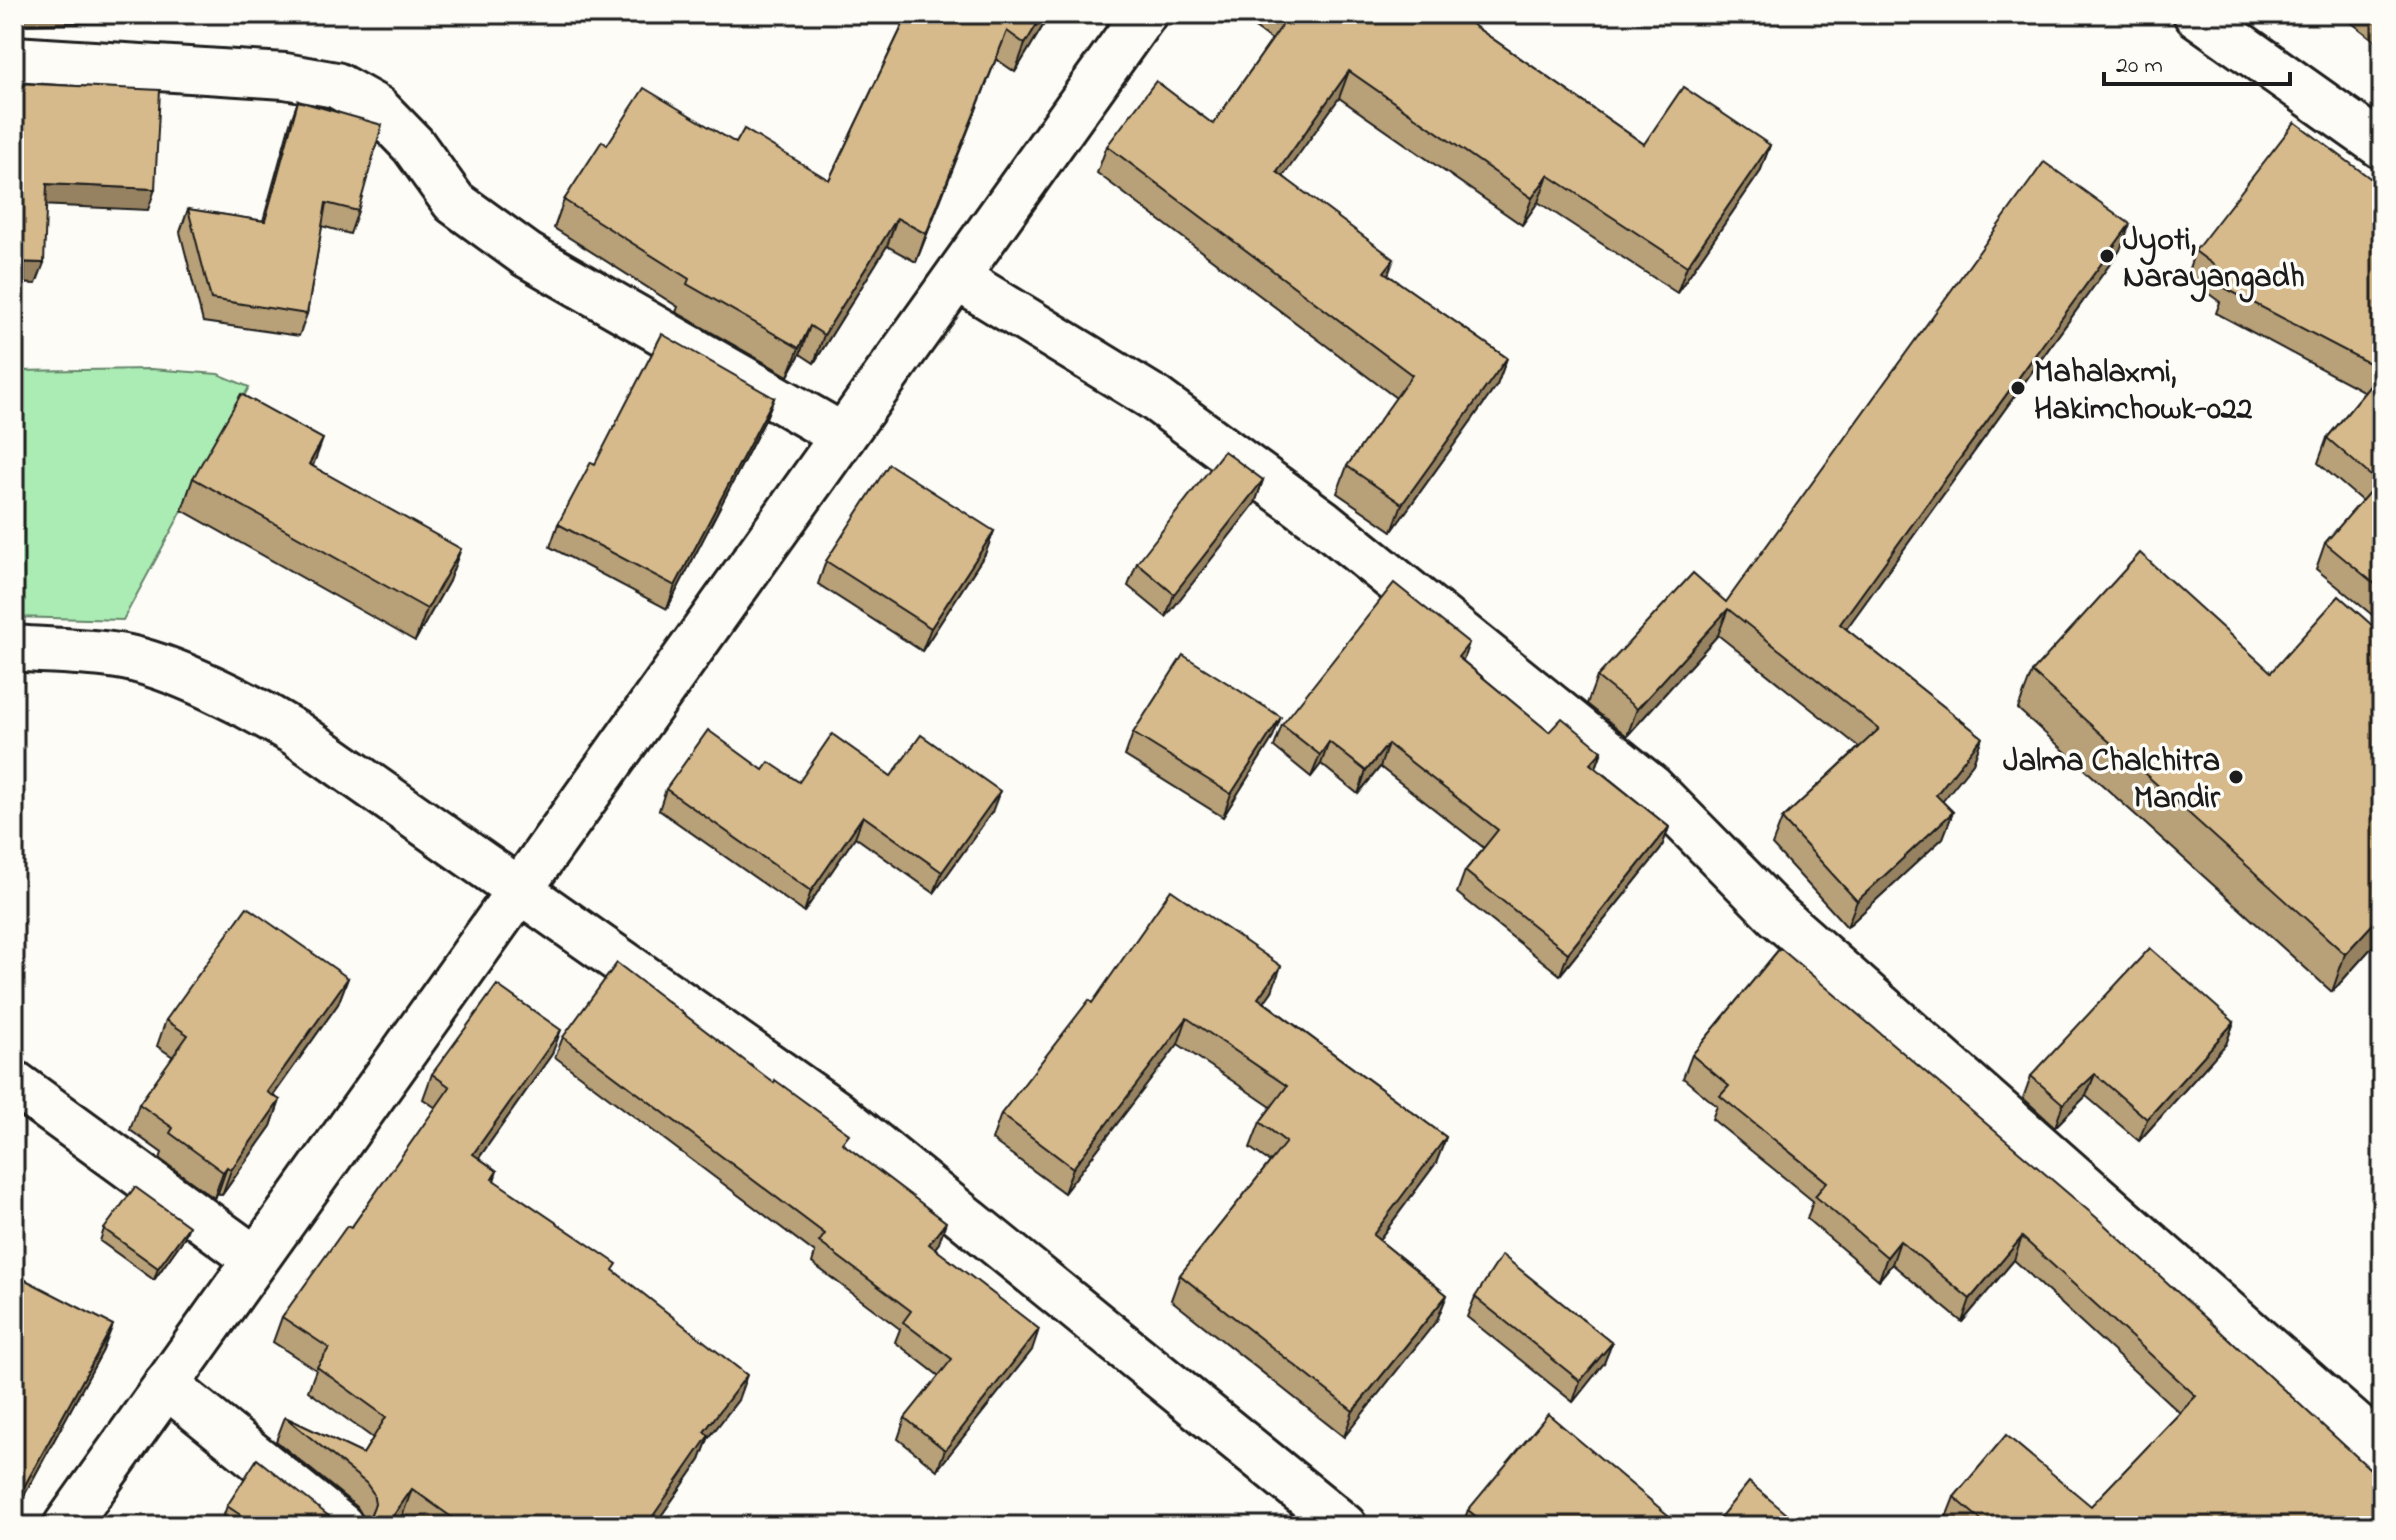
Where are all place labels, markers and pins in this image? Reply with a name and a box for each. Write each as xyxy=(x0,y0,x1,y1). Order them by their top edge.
place label: Jyoti, Narayangadh xyxy=(2123,218,2305,303)
marker: Jyoti, Narayangadh xyxy=(2098,247,2116,265)
place label: Mahalaxmi, Hakimchowk-022 xyxy=(2034,350,2253,434)
marker: Mahalaxmi, Hakimchowk-022 xyxy=(2009,379,2027,397)
place label: Jalma Chalchitra Mandir xyxy=(2003,739,2221,823)
marker: Jalma Chalchitra Mandir xyxy=(2227,768,2245,786)

